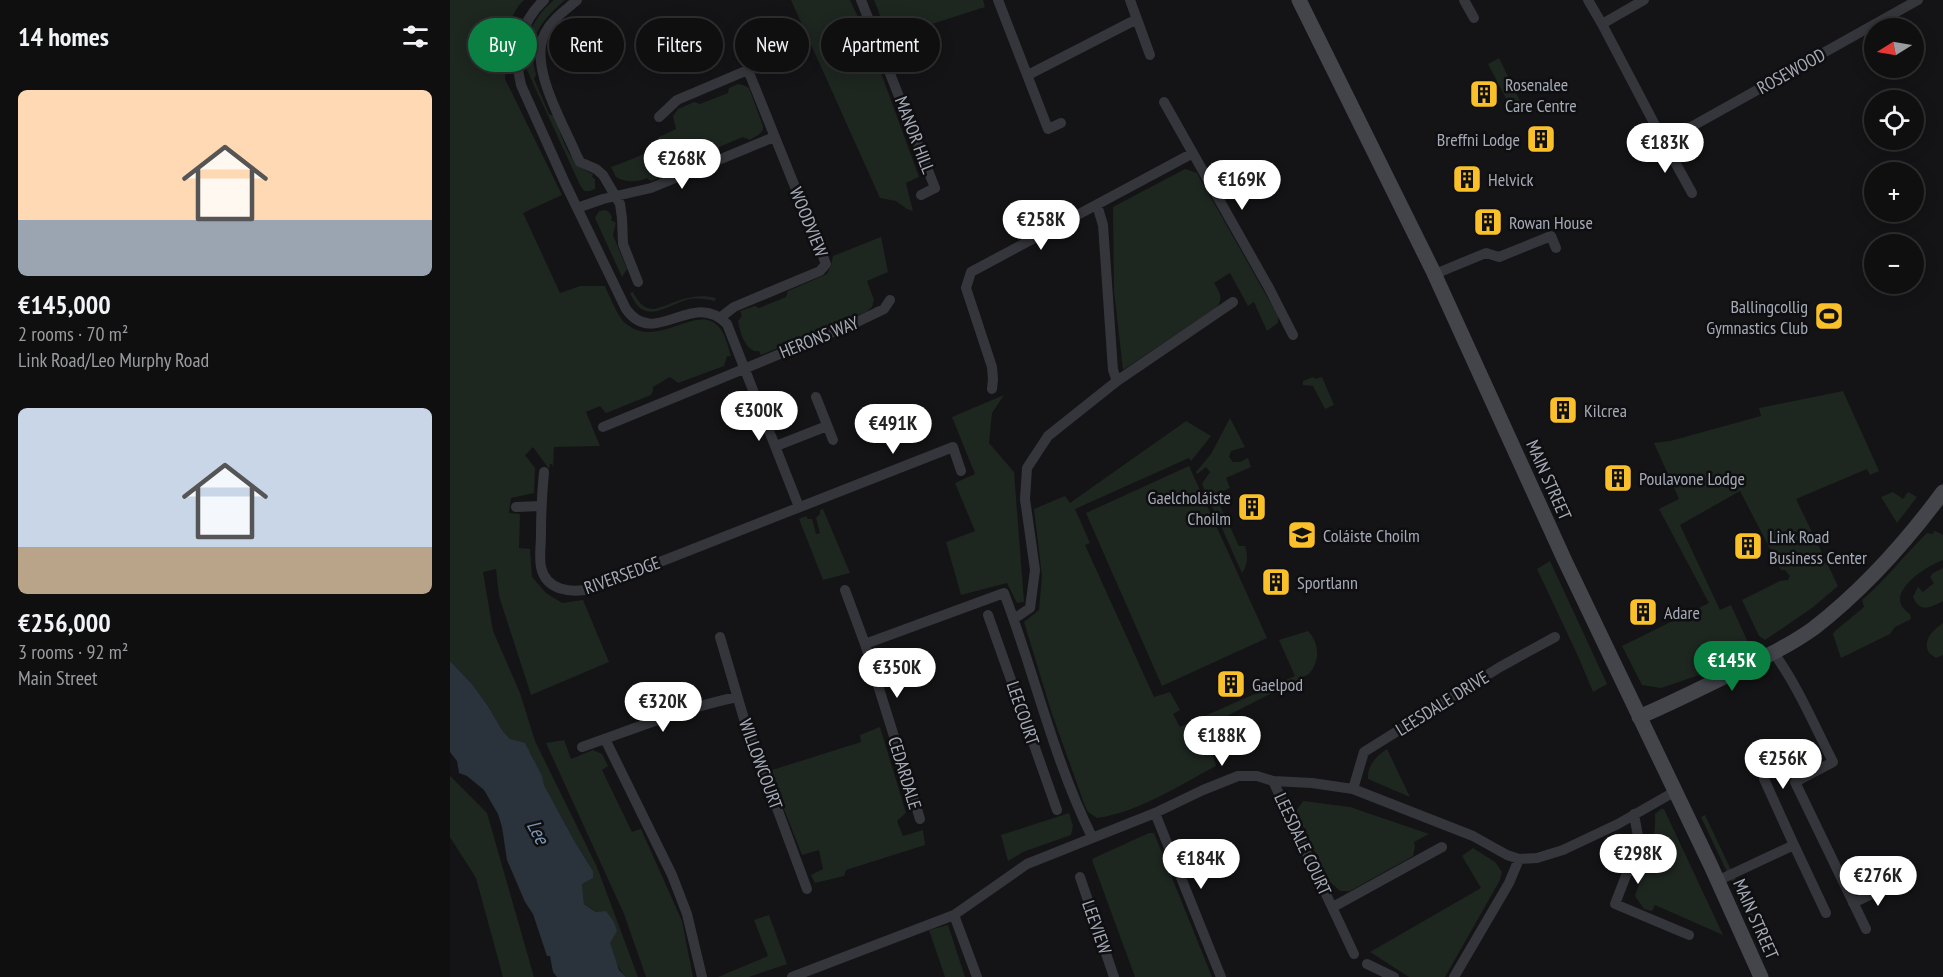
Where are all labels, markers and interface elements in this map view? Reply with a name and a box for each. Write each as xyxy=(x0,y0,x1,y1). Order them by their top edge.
chip: Buy xyxy=(468,18,537,72)
chip: Rent xyxy=(549,18,624,72)
chip: Filters xyxy=(636,18,723,72)
chip: New xyxy=(735,18,809,72)
chip: Apartment xyxy=(821,18,940,72)
north arrow xyxy=(1864,18,1924,78)
map controls xyxy=(1864,18,1924,294)
text: 14 homes xyxy=(18,20,109,53)
icon: filters xyxy=(399,20,432,53)
street label: ROSEWOOD xyxy=(1753,43,1829,99)
place label: Rosenalee Care Centre xyxy=(1505,73,1577,117)
building icon: Rosenalee Care Centre xyxy=(1468,78,1500,110)
button: locate xyxy=(1864,90,1924,150)
street label: MANOR HILL xyxy=(890,93,940,177)
building icon: Breffni Lodge xyxy=(1525,123,1557,155)
pin: €183K xyxy=(1623,123,1707,174)
place label: Breffni Lodge xyxy=(1437,128,1520,151)
icon: home xyxy=(171,129,279,237)
text: €183K xyxy=(1641,129,1689,155)
pin: €268K xyxy=(640,139,724,190)
text: €268K xyxy=(658,145,706,171)
pin: €169K xyxy=(1200,160,1284,211)
button: + xyxy=(1864,162,1924,222)
building icon: Helvick xyxy=(1451,163,1483,195)
text: €169K xyxy=(1218,166,1266,192)
place label: Helvick xyxy=(1488,168,1534,191)
street label: WOODVIEW xyxy=(785,184,833,260)
pin: €258K xyxy=(999,200,1083,251)
text: €258K xyxy=(1017,206,1065,232)
building icon: Rowan House xyxy=(1472,206,1504,238)
place label: Rowan House xyxy=(1509,211,1593,234)
button: − xyxy=(1864,234,1924,294)
text: €145,000 xyxy=(18,288,111,321)
place label: Ballingcollig Gymnastics Club xyxy=(1706,295,1808,339)
sports icon: Ballingcollig Gymnastics Club xyxy=(1813,300,1845,332)
street label: HERONS WAY xyxy=(776,310,863,363)
text: 2 rooms · 70 m² xyxy=(18,321,128,347)
text: Link Road/Leo Murphy Road xyxy=(18,347,209,373)
pin: €300K xyxy=(717,391,801,442)
building icon: Kilcrea xyxy=(1547,394,1579,426)
text: €300K xyxy=(735,397,783,423)
place label: Kilcrea xyxy=(1584,399,1627,422)
pin: €491K xyxy=(851,404,935,455)
text: €491K xyxy=(869,410,917,436)
street label: MAIN STREET xyxy=(1521,436,1577,524)
icon: home xyxy=(171,447,279,555)
building icon: Poulavone Lodge xyxy=(1602,462,1634,494)
place label: Poulavone Lodge xyxy=(1639,467,1745,490)
place label: Gaelcholáiste Choilm xyxy=(1148,486,1231,530)
building icon: Gaelcholáiste Choilm xyxy=(1236,491,1268,523)
school or university icon: Coláiste Choilm xyxy=(1286,519,1318,551)
place label: Coláiste Choilm xyxy=(1323,524,1420,547)
place label: Link Road Business Center xyxy=(1769,525,1867,569)
building icon: Link Road Business Center xyxy=(1732,530,1764,562)
street label: RIVERSEDGE xyxy=(581,551,663,599)
building icon: Sportlann xyxy=(1260,566,1292,598)
place label: Sportlann xyxy=(1297,571,1358,594)
building icon: Adare xyxy=(1627,596,1659,628)
place label: Adare xyxy=(1664,601,1700,624)
text: €256,000 xyxy=(18,606,111,639)
text: 3 rooms · 92 m² xyxy=(18,639,128,665)
pin: €145K xyxy=(1690,641,1774,692)
text: €145K xyxy=(1708,647,1756,673)
pin: €350K xyxy=(855,648,939,699)
text: €350K xyxy=(873,654,921,680)
text: Main Street xyxy=(18,665,98,691)
street label: LEESDALE DRIVE xyxy=(1391,665,1493,741)
building icon: Gaelpod xyxy=(1215,668,1247,700)
place label: Gaelpod xyxy=(1252,673,1303,696)
street label: LEECOURT xyxy=(1001,678,1045,748)
pin: €320K xyxy=(621,682,705,733)
text: €320K xyxy=(639,688,687,714)
street label: WILLOWCOURT xyxy=(734,716,788,812)
pin: €188K xyxy=(1180,716,1264,767)
text: €188K xyxy=(1198,722,1246,748)
street label: CEDARDALE xyxy=(883,734,927,812)
pin: €256K xyxy=(1741,739,1825,790)
text: €256K xyxy=(1759,745,1807,771)
street label: LEESDALE COURT xyxy=(1269,789,1337,899)
water label: Lee xyxy=(521,815,556,850)
pin: €298K xyxy=(1596,834,1680,885)
pin: €184K xyxy=(1159,839,1243,890)
text: €298K xyxy=(1614,840,1662,866)
text: €184K xyxy=(1177,845,1225,871)
pin: €276K xyxy=(1836,856,1920,907)
text: €276K xyxy=(1854,862,1902,888)
street label: MAIN STREET xyxy=(1728,875,1784,963)
street label: LEEVIEW xyxy=(1077,897,1117,957)

